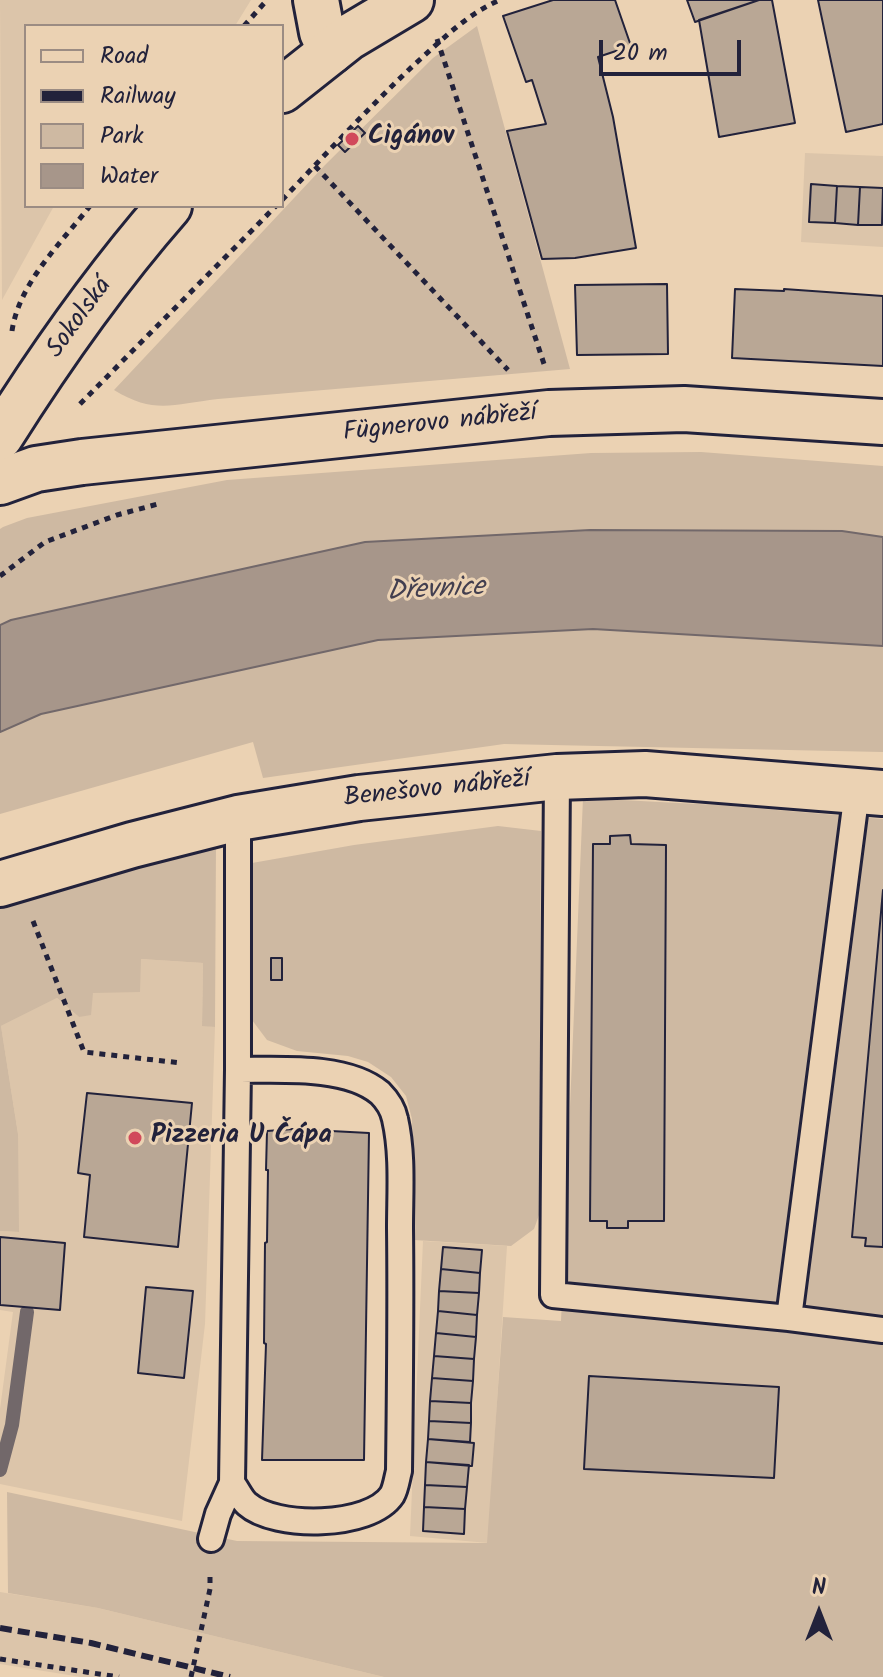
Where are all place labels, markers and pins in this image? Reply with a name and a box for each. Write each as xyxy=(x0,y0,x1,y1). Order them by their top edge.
place label: Cigánov xyxy=(368,123,454,155)
marker: Cigánov xyxy=(343,130,361,148)
place label: Pizzeria U Čápa xyxy=(151,1122,332,1154)
marker: Pizzeria U Čápa xyxy=(126,1129,144,1147)

